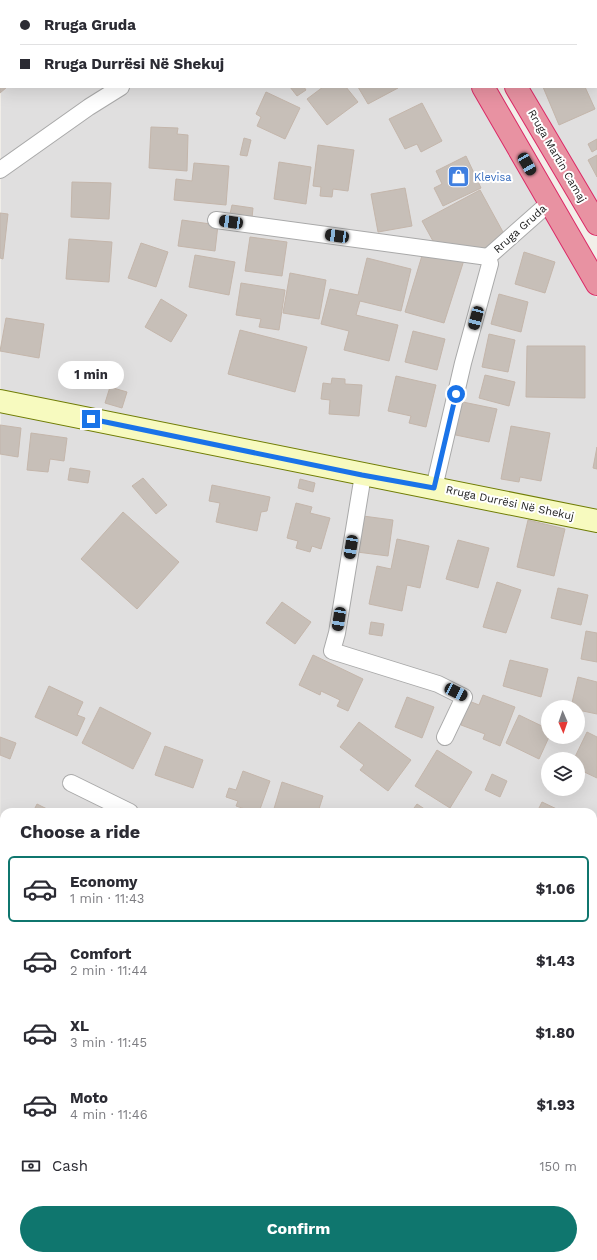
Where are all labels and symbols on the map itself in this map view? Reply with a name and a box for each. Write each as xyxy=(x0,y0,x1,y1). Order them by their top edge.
street label: Rruga Martin Camaj xyxy=(525,107,589,205)
car xyxy=(516,151,538,177)
shop icon: Klevisa xyxy=(445,164,471,190)
place label: Klevisa xyxy=(474,171,511,184)
street label: Rruga Gruda xyxy=(491,202,549,256)
car xyxy=(218,214,244,230)
car xyxy=(324,228,350,244)
car xyxy=(467,305,485,331)
callout: 1 min xyxy=(58,361,124,389)
route start xyxy=(447,385,465,403)
route end xyxy=(82,410,100,428)
street label: Rruga Durrësi Në Shekuj xyxy=(445,483,575,523)
car xyxy=(343,534,359,560)
car xyxy=(331,606,347,632)
car xyxy=(443,681,469,703)
north arrow xyxy=(541,700,585,744)

